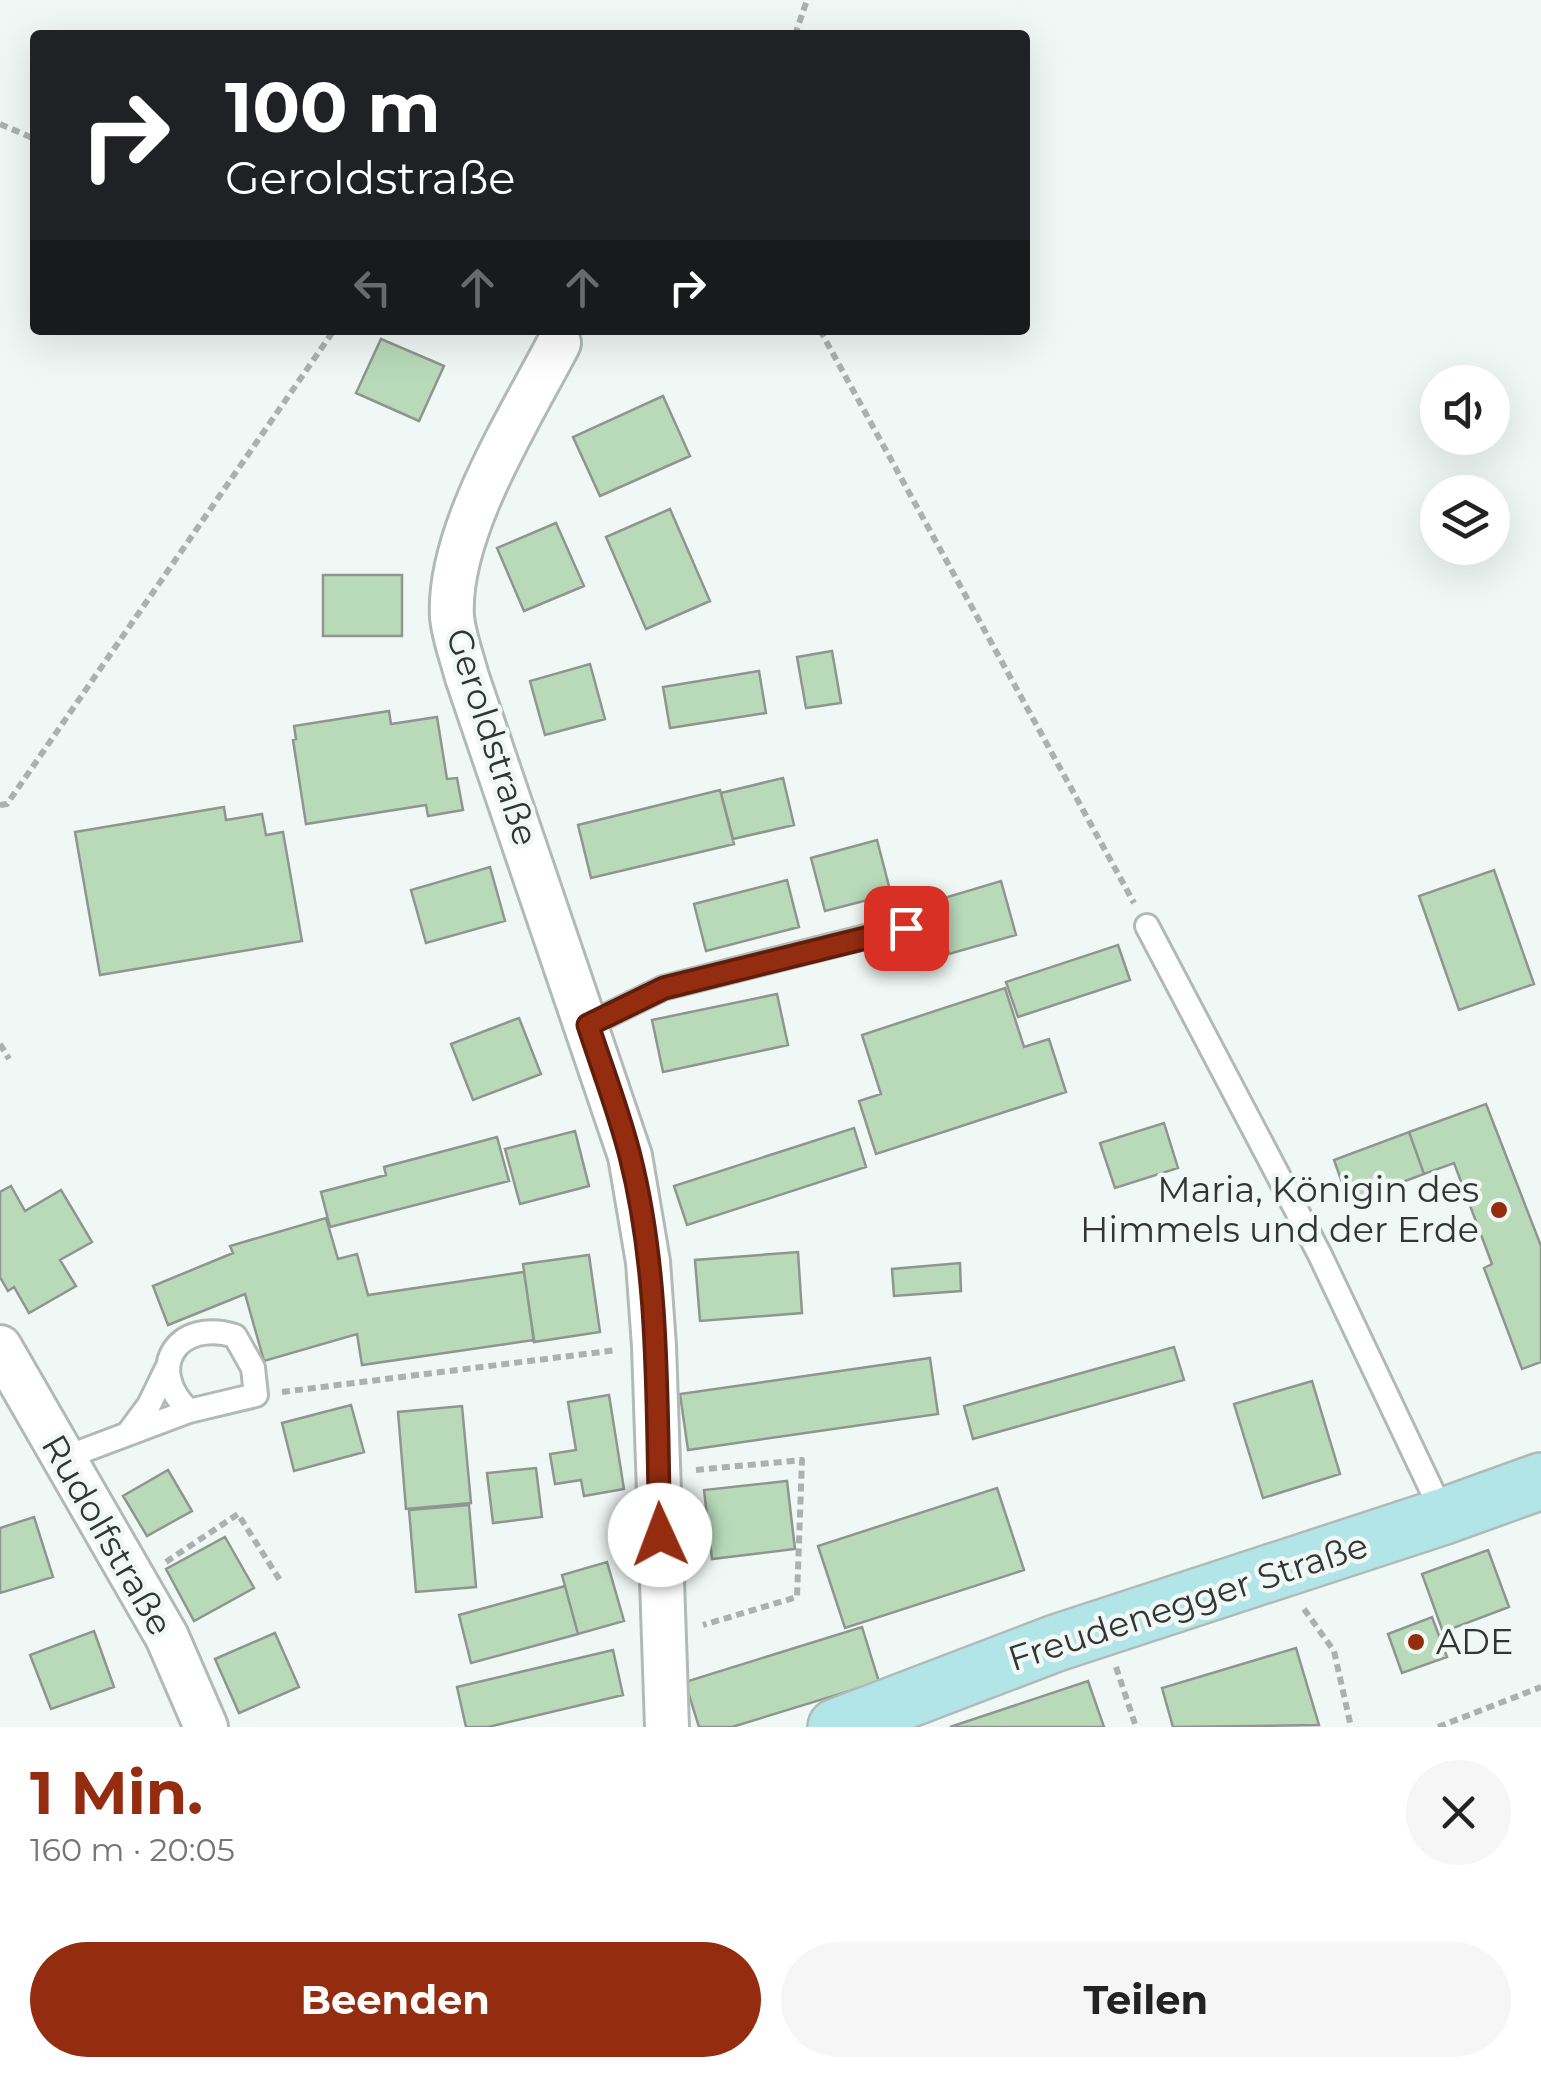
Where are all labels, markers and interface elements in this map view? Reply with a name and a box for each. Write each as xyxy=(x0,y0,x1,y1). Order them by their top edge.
text: 100 m xyxy=(225,64,441,150)
icon: right xyxy=(60,70,190,200)
text: Geroldstraße xyxy=(225,150,516,205)
icon: left xyxy=(345,260,400,315)
icon: ahead xyxy=(450,260,505,315)
icon: ahead xyxy=(555,260,610,315)
icon: right xyxy=(660,260,715,315)
map controls xyxy=(1420,365,1510,565)
button: sound xyxy=(1420,365,1510,455)
button: layers xyxy=(1420,475,1510,565)
street label: Geroldstraße xyxy=(437,623,548,851)
pin xyxy=(864,886,949,971)
icon: arrive xyxy=(879,901,934,956)
place label: Maria, Königin des Himmels und der Erde xyxy=(1080,1168,1479,1251)
marker: Maria, Königin des Himmels und der Erde xyxy=(1488,1199,1510,1221)
street label: Rudolfstraße xyxy=(33,1427,182,1643)
position arrow xyxy=(608,1483,712,1587)
street label: Freudenegger Straße xyxy=(1003,1523,1373,1680)
place label: ADE xyxy=(1436,1620,1513,1663)
marker: ADE xyxy=(1405,1631,1427,1653)
text: 1 Min. xyxy=(30,1756,203,1829)
button: close xyxy=(1406,1760,1511,1865)
text: 160 m · 20:05 xyxy=(30,1830,235,1869)
button: Beenden xyxy=(30,1942,761,2057)
button: Teilen xyxy=(781,1942,1511,2057)

